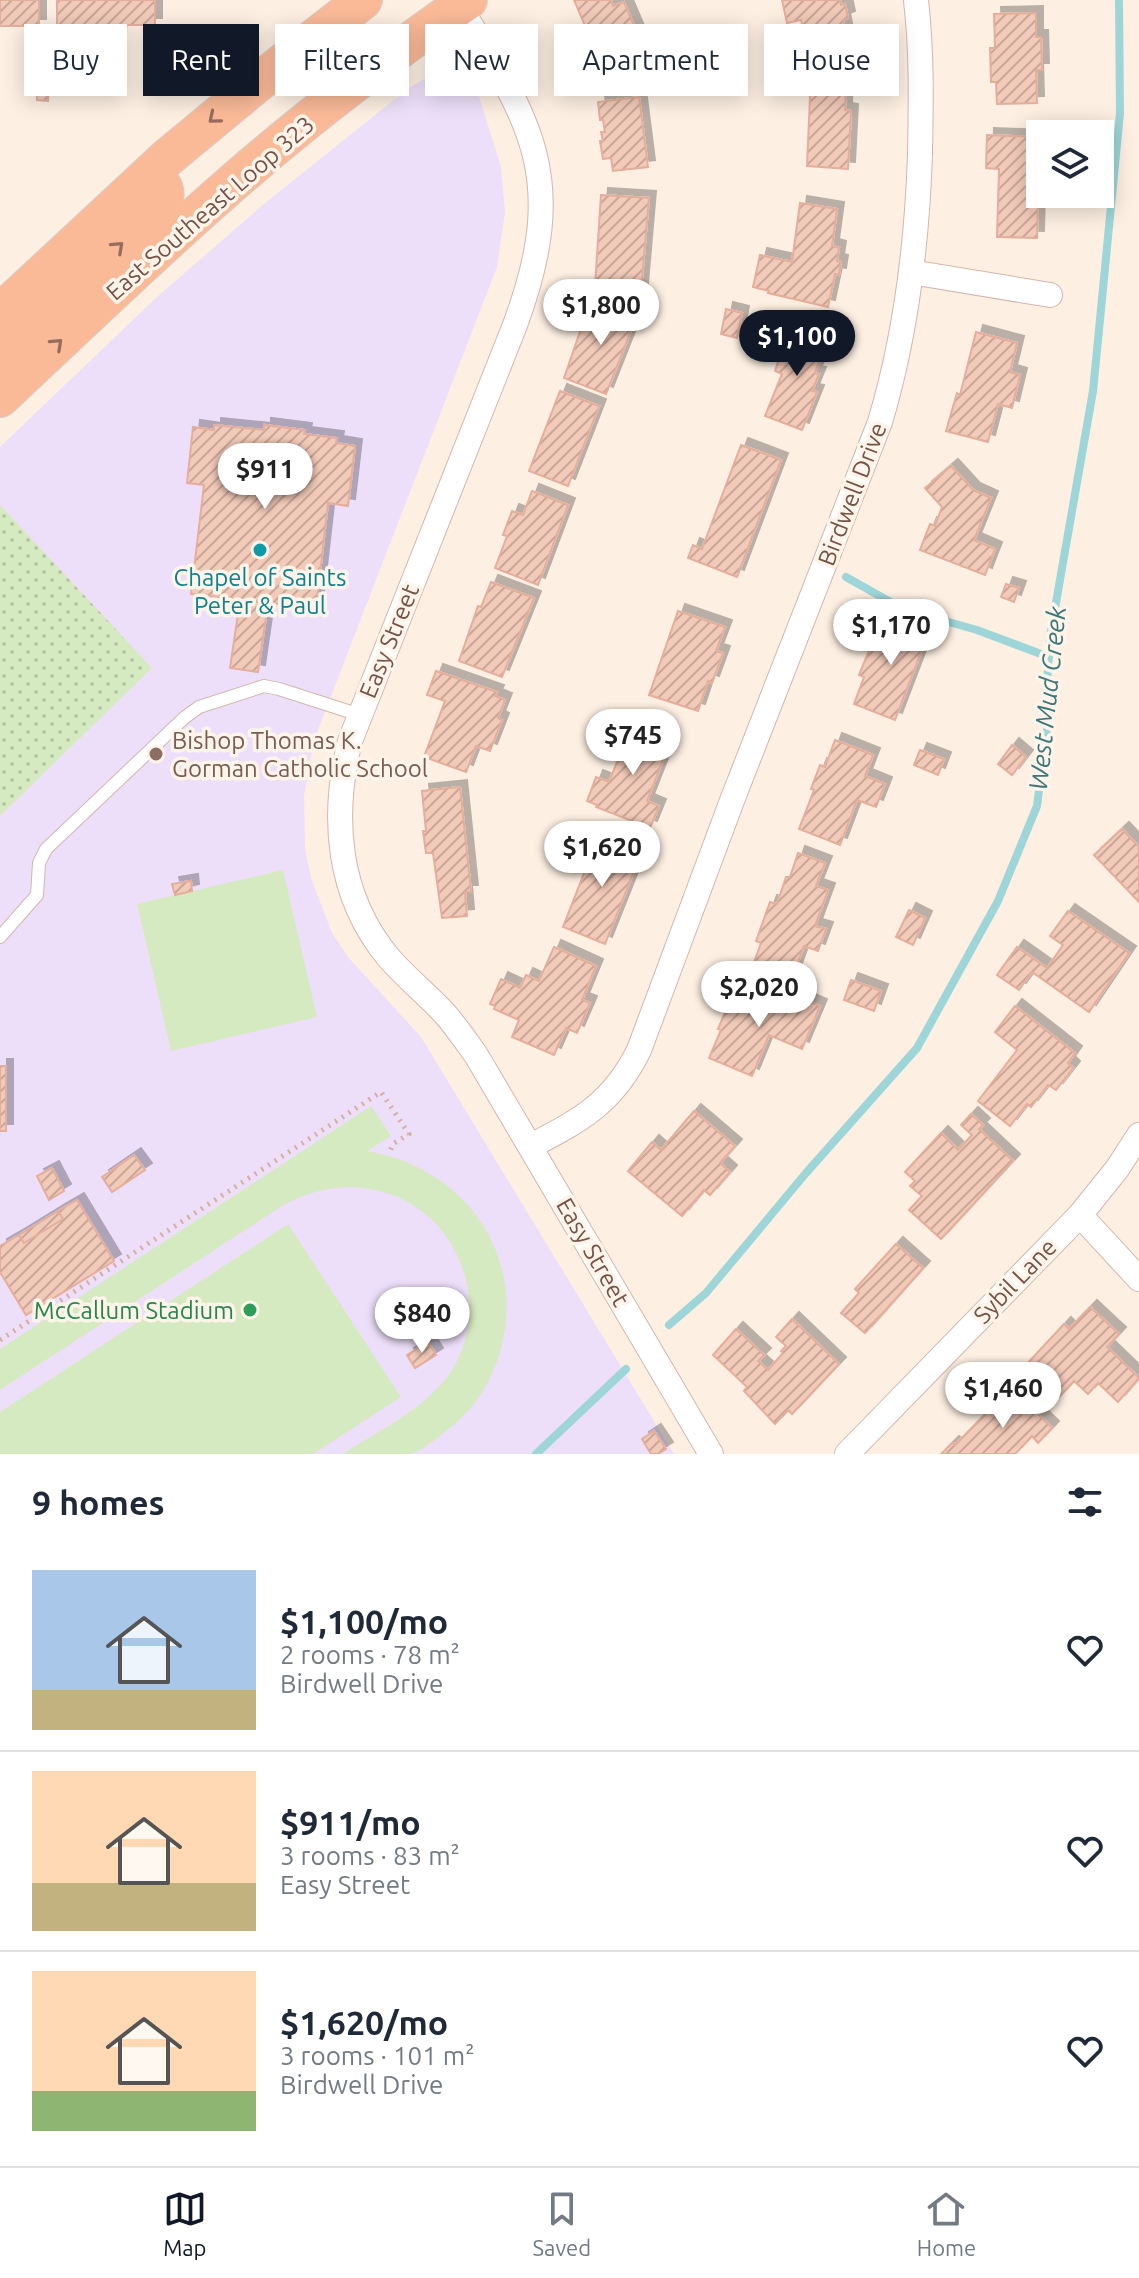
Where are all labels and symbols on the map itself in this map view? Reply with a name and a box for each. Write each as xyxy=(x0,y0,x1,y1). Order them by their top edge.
one-way arrow xyxy=(209,108,223,123)
street label: East Southeast Loop 323 xyxy=(101,111,319,305)
one-way arrow xyxy=(109,241,123,256)
pin: $1,800 xyxy=(536,279,666,347)
pin: $1,100 xyxy=(732,310,862,378)
one-way arrow xyxy=(48,339,62,353)
street label: Birdwell Drive xyxy=(812,419,892,569)
pin: $911 xyxy=(218,443,312,511)
marker: Chapel of Saints Peter & Paul xyxy=(251,541,269,559)
place label: Chapel of Saints Peter & Paul xyxy=(174,564,346,619)
street label: Easy Street xyxy=(354,580,424,702)
pin: $1,170 xyxy=(826,599,956,667)
water label: West Mud Creek xyxy=(1023,604,1071,792)
pin: $745 xyxy=(586,709,680,777)
place label: Bishop Thomas K. Gorman Catholic School xyxy=(172,727,428,782)
marker: Bishop Thomas K. Gorman Catholic School xyxy=(147,745,165,763)
pin: $1,620 xyxy=(537,821,667,889)
pin: $2,020 xyxy=(694,961,824,1029)
street label: Easy Street xyxy=(551,1193,635,1311)
street label: Sybil Lane xyxy=(968,1233,1062,1329)
pin: $840 xyxy=(375,1287,469,1355)
place label: McCallum Stadium xyxy=(34,1297,234,1324)
marker: McCallum Stadium xyxy=(241,1301,259,1319)
pin: $1,460 xyxy=(938,1362,1068,1430)

